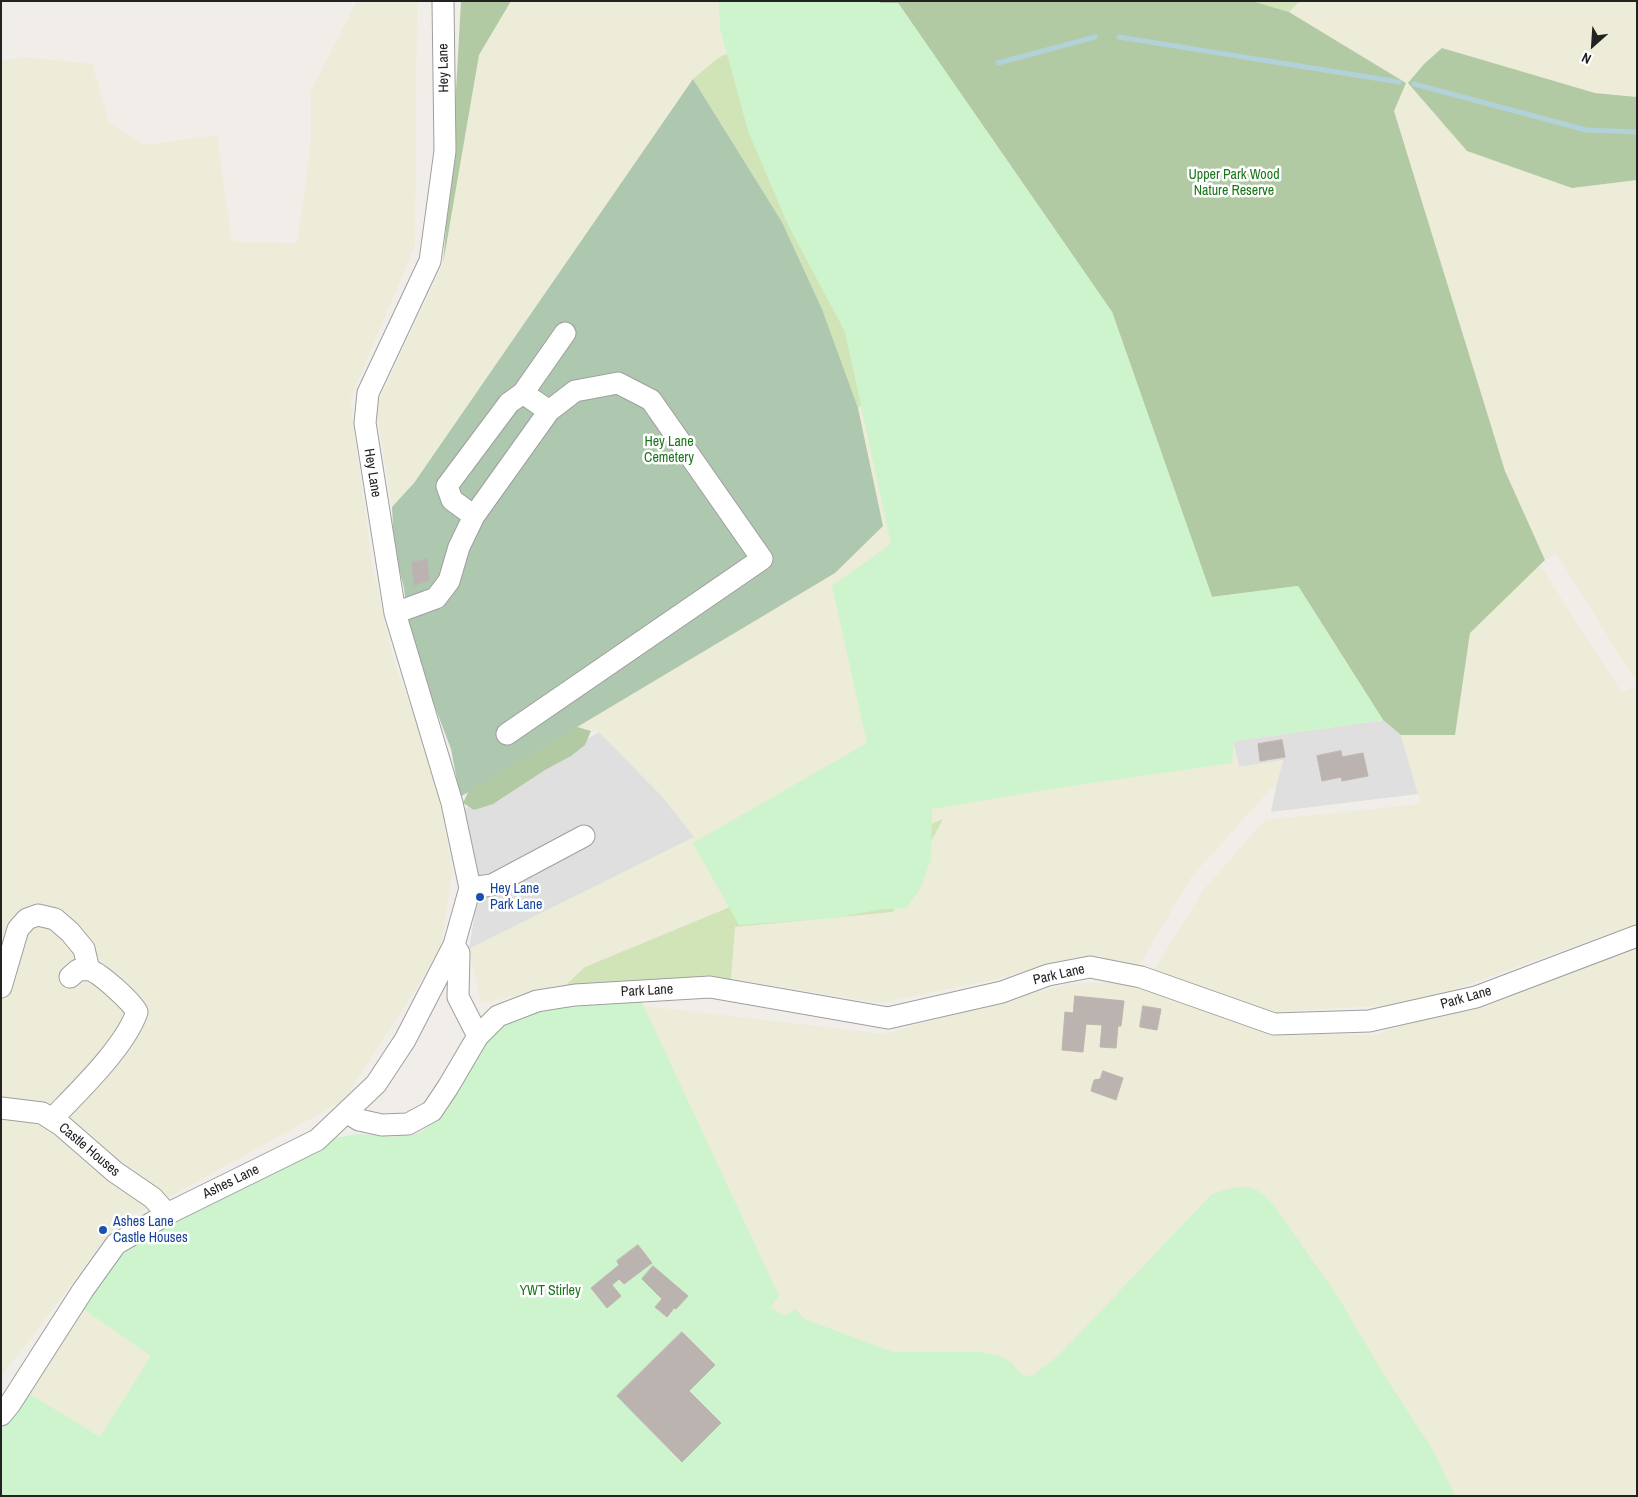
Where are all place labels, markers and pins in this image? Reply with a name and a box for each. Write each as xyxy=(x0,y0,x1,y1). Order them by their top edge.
place label: Hey Lane Park Lane xyxy=(490,881,542,914)
marker: Hey Lane Park Lane xyxy=(474,891,486,903)
place label: Ashes Lane Castle Houses xyxy=(113,1214,188,1246)
marker: Ashes Lane Castle Houses xyxy=(97,1224,109,1236)

